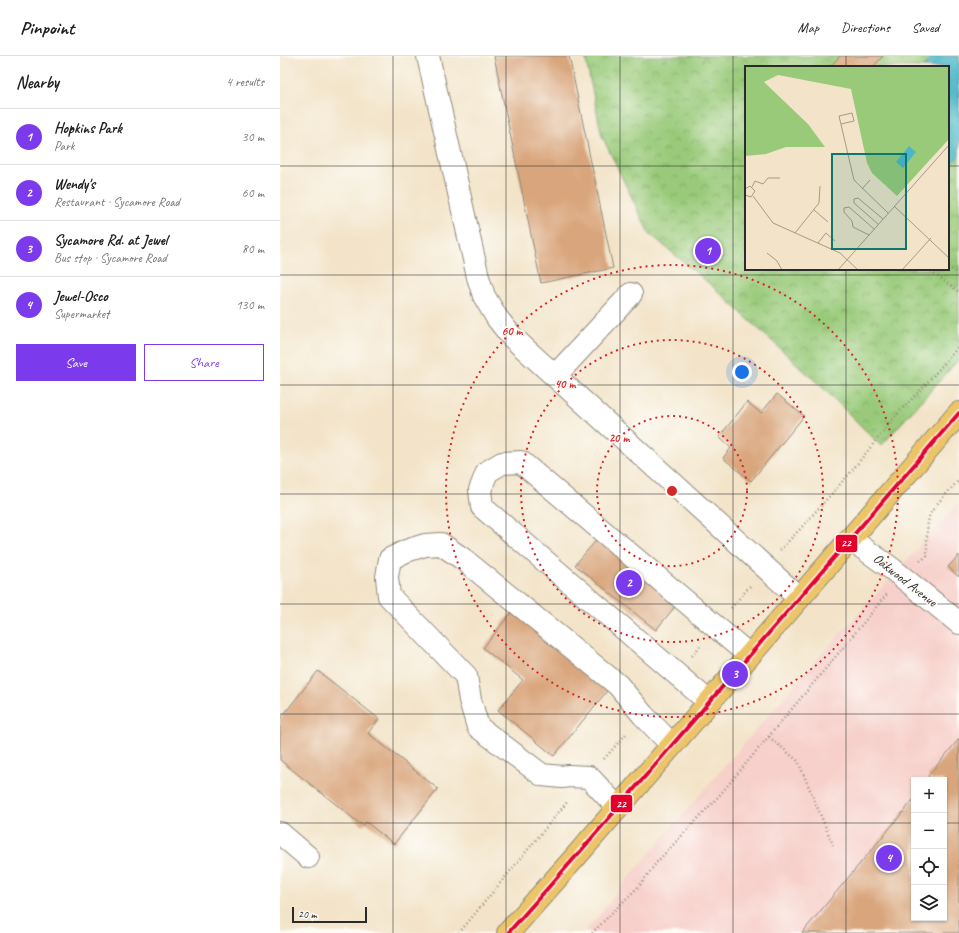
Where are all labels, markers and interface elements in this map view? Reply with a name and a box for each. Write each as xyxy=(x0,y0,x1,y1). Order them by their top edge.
text: Pinpoint xyxy=(20,16,74,40)
text: Map xyxy=(798,19,819,36)
text: Directions xyxy=(841,19,890,36)
text: Saved xyxy=(912,19,939,36)
inset map xyxy=(745,66,949,270)
text: Nearby xyxy=(16,72,59,93)
text: 4 results xyxy=(226,74,264,90)
text: Hopkins Park xyxy=(54,119,122,138)
text: 1 xyxy=(26,129,32,145)
text: 30 m xyxy=(242,129,264,145)
text: Park xyxy=(54,138,75,154)
text: Wendy's xyxy=(54,175,95,194)
text: 2 xyxy=(26,185,32,201)
text: 60 m xyxy=(242,185,264,201)
text: Restaurant · Sycamore Road xyxy=(54,194,180,210)
text: Sycamore Rd. at Jewel xyxy=(54,231,168,250)
pin: 1 xyxy=(695,236,721,266)
text: 3 xyxy=(26,241,32,257)
text: 80 m xyxy=(242,241,264,257)
text: Bus stop · Sycamore Road xyxy=(54,250,167,266)
text: Jewel-Osco xyxy=(54,287,108,306)
text: 4 xyxy=(26,297,32,313)
text: 130 m xyxy=(236,297,264,313)
text: Supermarket xyxy=(54,306,109,322)
text: 60 m xyxy=(502,323,524,339)
button: Save xyxy=(16,344,136,381)
button: Share xyxy=(144,344,264,381)
your location xyxy=(732,362,752,382)
text: 40 m xyxy=(555,376,576,392)
text: 20 m xyxy=(609,430,630,446)
centre of rings xyxy=(665,484,679,498)
line badge: 22 xyxy=(835,534,858,553)
text: 22 xyxy=(841,536,852,550)
street label: Oakwood Avenue xyxy=(870,550,941,611)
pin: 2 xyxy=(616,568,642,598)
pin: 3 xyxy=(722,659,748,689)
map controls xyxy=(911,777,947,921)
button: + xyxy=(911,777,947,813)
line badge: 22 xyxy=(610,794,633,813)
text: 22 xyxy=(616,797,627,811)
button: − xyxy=(911,813,947,849)
pin: 4 xyxy=(876,843,902,873)
button: locate xyxy=(911,849,947,885)
button: layers xyxy=(911,885,947,921)
scale bar xyxy=(292,905,367,924)
text: 20 m xyxy=(298,907,317,921)

